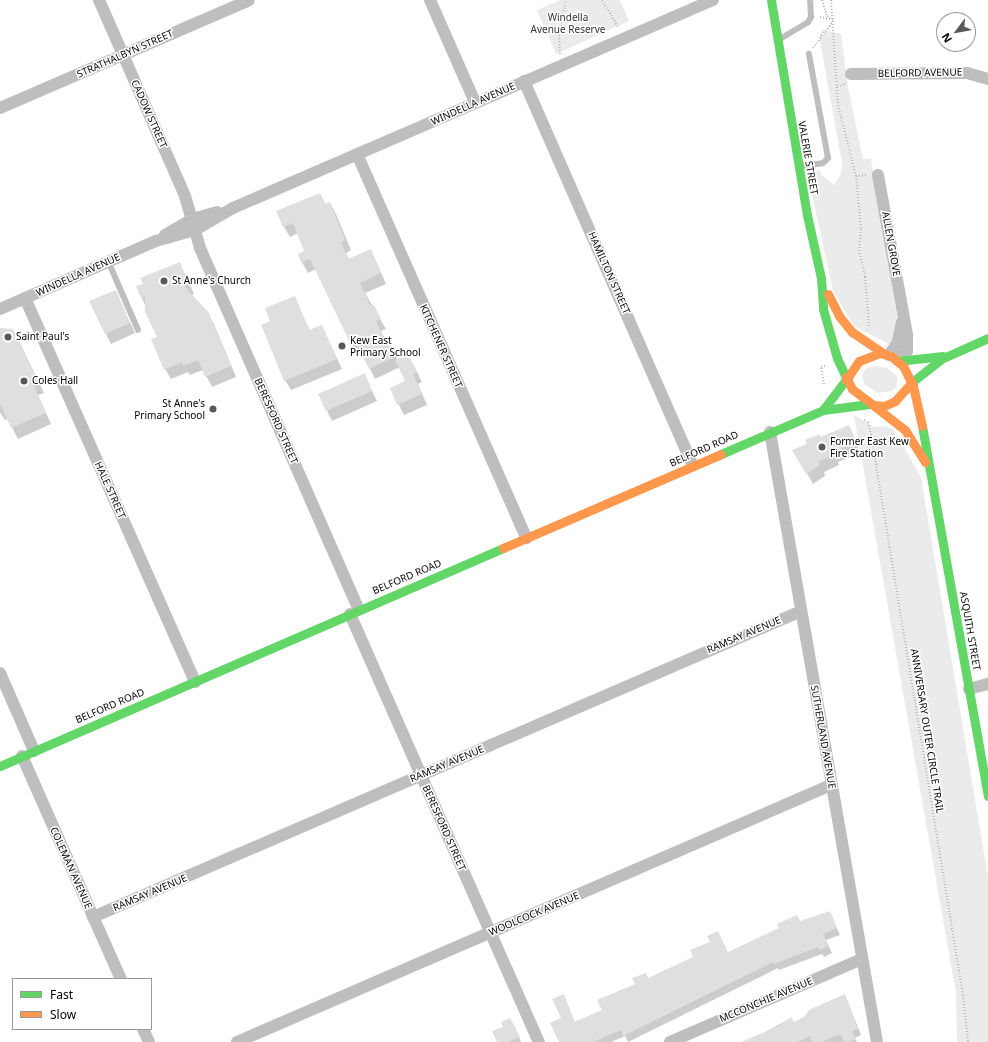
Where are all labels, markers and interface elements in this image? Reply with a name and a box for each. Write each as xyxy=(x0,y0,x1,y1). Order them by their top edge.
park label: Windella Avenue Reserve xyxy=(531,11,605,34)
north arrow xyxy=(936,12,976,52)
street label: STRATHALBYN STREET xyxy=(75,27,175,81)
text: N xyxy=(938,30,955,46)
street label: BELFORD AVENUE xyxy=(878,66,962,80)
street label: CADOW STREET xyxy=(129,78,169,150)
street label: WINDELLA AVENUE xyxy=(429,80,517,128)
street label: VALERIE STREET xyxy=(796,120,820,196)
street label: ALLEN GROVE xyxy=(879,211,903,277)
street label: HAMILTON STREET xyxy=(585,230,633,316)
street label: WINDELLA AVENUE xyxy=(34,251,122,299)
place label: St Anne's Church xyxy=(172,275,251,287)
marker: St Anne's Church xyxy=(159,276,169,286)
street label: KITCHENER STREET xyxy=(417,302,465,390)
place label: Saint Paul's xyxy=(16,331,69,343)
marker: Saint Paul's xyxy=(3,332,13,342)
place label: Kew East Primary School xyxy=(350,334,421,358)
marker: Kew East Primary School xyxy=(337,341,347,351)
place label: Coles Hall xyxy=(32,375,78,387)
marker: Coles Hall xyxy=(19,376,29,386)
street label: BERESFORD STREET xyxy=(252,376,300,466)
place label: St Anne's Primary School xyxy=(134,397,205,420)
marker: St Anne's Primary School xyxy=(208,404,218,414)
street label: BELFORD ROAD xyxy=(668,428,740,470)
place label: Former East Kew Fire Station xyxy=(830,435,909,458)
marker: Former East Kew Fire Station xyxy=(817,442,827,452)
street label: HALE STREET xyxy=(92,460,128,520)
street label: BELFORD ROAD xyxy=(371,557,443,597)
street label: ASQUITH STREET xyxy=(957,591,983,671)
street label: RAMSAY AVENUE xyxy=(705,614,783,656)
street label: ANNIVERSARY OUTER CIRCLE TRAIL xyxy=(908,648,946,814)
street label: SUTHERLAND AVENUE xyxy=(808,684,838,790)
street label: BELFORD ROAD xyxy=(74,686,146,726)
street label: RAMSAY AVENUE xyxy=(408,743,486,785)
street label: BERESFORD STREET xyxy=(420,783,468,873)
street label: COLEMAN AVENUE xyxy=(48,825,94,911)
street label: RAMSAY AVENUE xyxy=(111,872,189,914)
street label: WOOLCOCK AVENUE xyxy=(487,890,581,938)
street label: MCCONCHIE AVENUE xyxy=(718,975,814,1025)
legend xyxy=(12,978,152,1030)
text: Fast xyxy=(50,986,73,1003)
text: Slow xyxy=(50,1006,76,1023)

